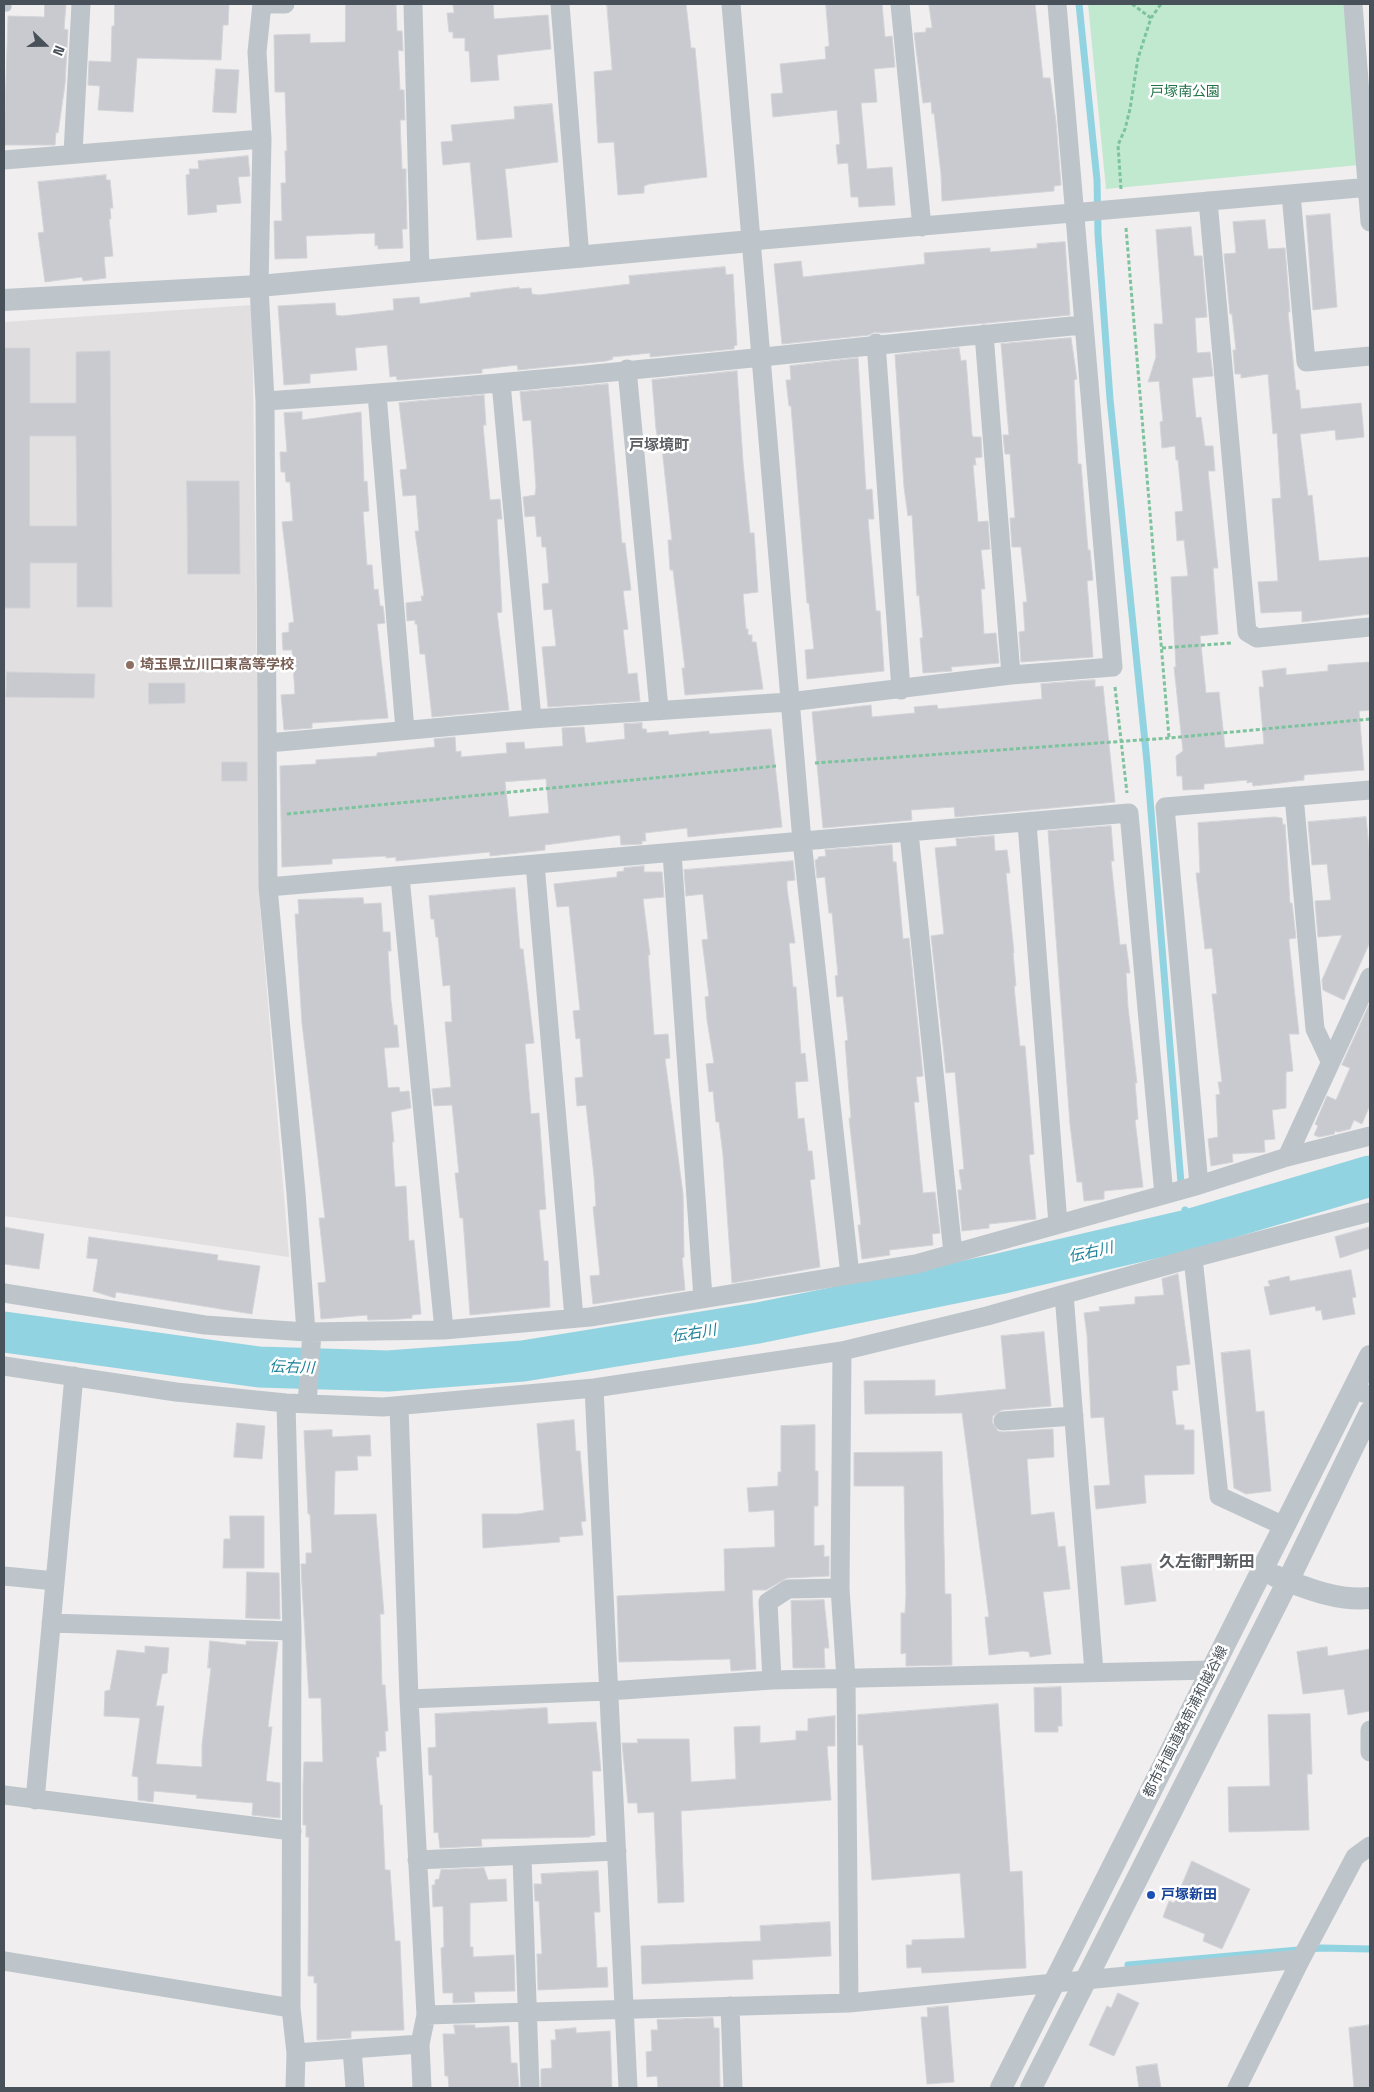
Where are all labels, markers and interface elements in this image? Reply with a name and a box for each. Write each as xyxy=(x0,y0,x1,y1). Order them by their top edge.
north arrow xyxy=(20,20,70,70)
text: N xyxy=(49,43,69,58)
park label: 戸塚南公園 xyxy=(1150,84,1220,100)
district label: 戸塚境町 xyxy=(629,437,689,455)
place label: 埼玉県立川口東高等学校 xyxy=(140,657,294,673)
marker: 埼玉県立川口東高等学校 xyxy=(124,659,136,671)
water label: 伝右川 xyxy=(1067,1239,1115,1267)
water label: 伝右川 xyxy=(670,1322,718,1346)
water label: 伝右川 xyxy=(269,1358,315,1378)
district label: 久左衛門新田 xyxy=(1159,1553,1255,1573)
street label: 都市計画道路南浦和越谷線 xyxy=(1140,1643,1232,1801)
place label: 戸塚新田 xyxy=(1161,1887,1217,1903)
marker: 戸塚新田 xyxy=(1145,1889,1157,1901)

